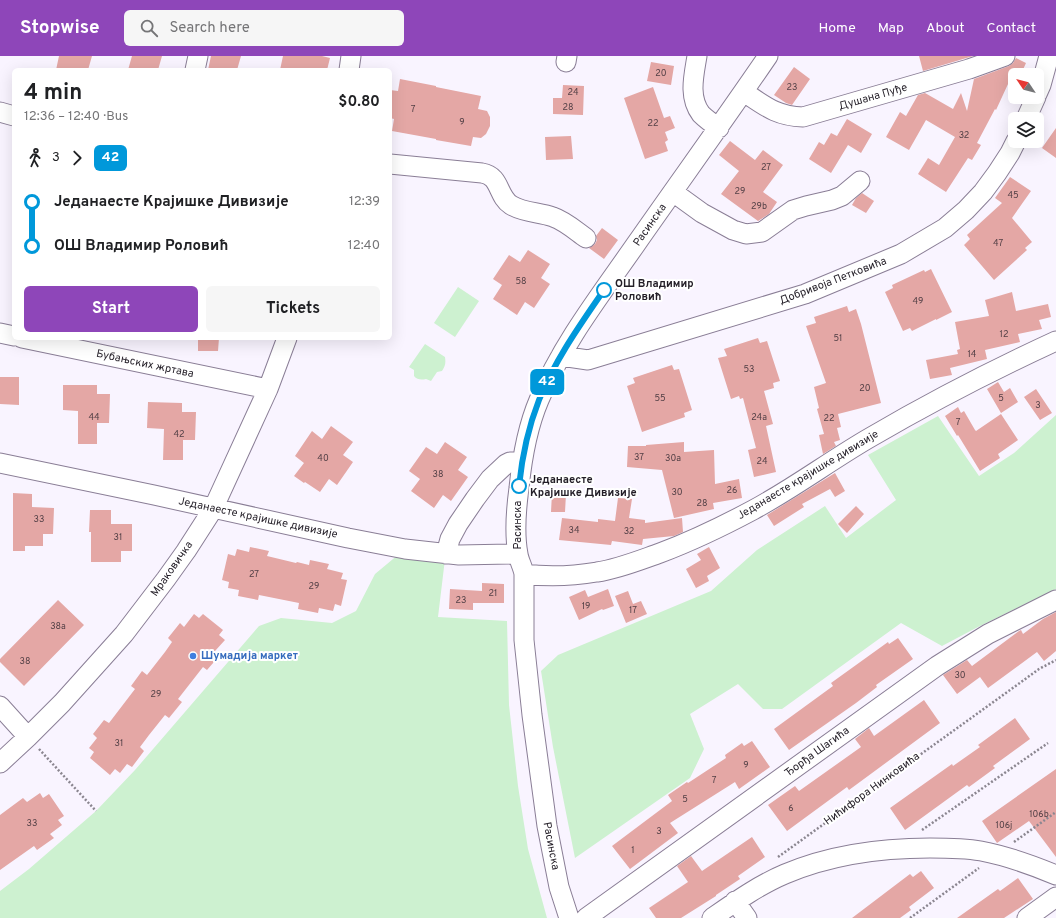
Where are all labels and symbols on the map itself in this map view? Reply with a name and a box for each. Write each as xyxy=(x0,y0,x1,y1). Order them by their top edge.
house number: 20 xyxy=(655,68,667,79)
north arrow xyxy=(1008,68,1044,104)
street label: Душана Пуђе xyxy=(837,80,909,113)
house number: 23 xyxy=(787,82,797,93)
house number: 24 xyxy=(567,87,579,98)
house number: 28 xyxy=(562,102,574,113)
house number: 7 xyxy=(411,104,416,115)
house number: 9 xyxy=(459,117,465,128)
house number: 22 xyxy=(647,118,659,129)
house number: 32 xyxy=(959,130,969,141)
house number: 27 xyxy=(761,162,771,173)
house number: 29 xyxy=(735,186,745,197)
house number: 45 xyxy=(1007,190,1019,201)
street label: Расинска xyxy=(630,201,670,249)
house number: 29b xyxy=(751,201,767,212)
house number: 47 xyxy=(993,238,1003,249)
street label: Добривоја Петковића xyxy=(777,254,889,308)
house number: 58 xyxy=(515,276,527,287)
place label: ОШ Владимир Роловић xyxy=(615,277,694,304)
marker: ОШ Владимир Роловић xyxy=(596,282,612,298)
house number: 49 xyxy=(913,296,923,307)
house number: 12 xyxy=(1000,329,1008,340)
house number: 51 xyxy=(834,333,842,344)
street label: Бубањских жртава xyxy=(95,347,195,381)
house number: 14 xyxy=(968,349,977,360)
house number: 53 xyxy=(743,364,755,375)
line badge: 42 xyxy=(529,369,565,395)
house number: 20 xyxy=(859,383,871,394)
house number: 55 xyxy=(654,393,666,404)
house number: 5 xyxy=(998,393,1004,404)
house number: 3 xyxy=(1035,400,1041,411)
house number: 44 xyxy=(88,412,100,423)
house number: 24a xyxy=(751,412,767,423)
house number: 22 xyxy=(823,413,835,424)
house number: 7 xyxy=(956,417,961,428)
street label: Једанаесте крајишке дивизије xyxy=(735,427,881,523)
house number: 42 xyxy=(173,429,185,440)
house number: 37 xyxy=(634,452,644,463)
house number: 40 xyxy=(317,453,329,464)
house number: 30a xyxy=(665,453,681,464)
house number: 24 xyxy=(756,456,768,467)
house number: 38 xyxy=(433,469,443,480)
place label: Једанаесте Крајишке Дивизије xyxy=(530,473,637,500)
marker: Једанаесте Крајишке Дивизије xyxy=(511,478,527,494)
house number: 26 xyxy=(727,485,737,496)
house number: 30 xyxy=(671,487,683,498)
street label: Једанаесте крајишке дивизије xyxy=(177,494,339,542)
house number: 28 xyxy=(696,498,708,509)
street label: Расинска xyxy=(511,500,525,549)
house number: 33 xyxy=(34,514,44,525)
house number: 34 xyxy=(568,525,580,536)
house number: 32 xyxy=(624,526,634,537)
house number: 31 xyxy=(114,532,122,543)
street label: Мраковичка xyxy=(148,538,196,599)
house number: 27 xyxy=(249,569,259,580)
house number: 29 xyxy=(309,581,319,592)
house number: 21 xyxy=(489,588,497,599)
house number: 23 xyxy=(456,595,466,606)
house number: 19 xyxy=(582,601,590,612)
house number: 17 xyxy=(629,605,637,616)
house number: 38a xyxy=(50,621,66,632)
place label: Шумадија маркет xyxy=(201,649,298,663)
marker: Шумадија маркет xyxy=(188,651,198,661)
house number: 38 xyxy=(20,656,30,667)
house number: 30 xyxy=(954,670,966,681)
house number: 29 xyxy=(151,689,161,700)
street label: Ђорђа Шагића xyxy=(782,724,852,780)
house number: 31 xyxy=(115,738,123,749)
street label: Нићифора Нинковића xyxy=(821,749,923,828)
house number: 9 xyxy=(743,760,749,771)
house number: 7 xyxy=(712,775,717,786)
house number: 5 xyxy=(682,794,688,805)
house number: 6 xyxy=(788,803,794,814)
house number: 106b xyxy=(1029,809,1049,820)
house number: 33 xyxy=(27,818,37,829)
house number: 106j xyxy=(996,820,1012,831)
street label: Расинска xyxy=(539,821,563,871)
house number: 3 xyxy=(656,826,662,837)
house number: 1 xyxy=(631,845,635,856)

